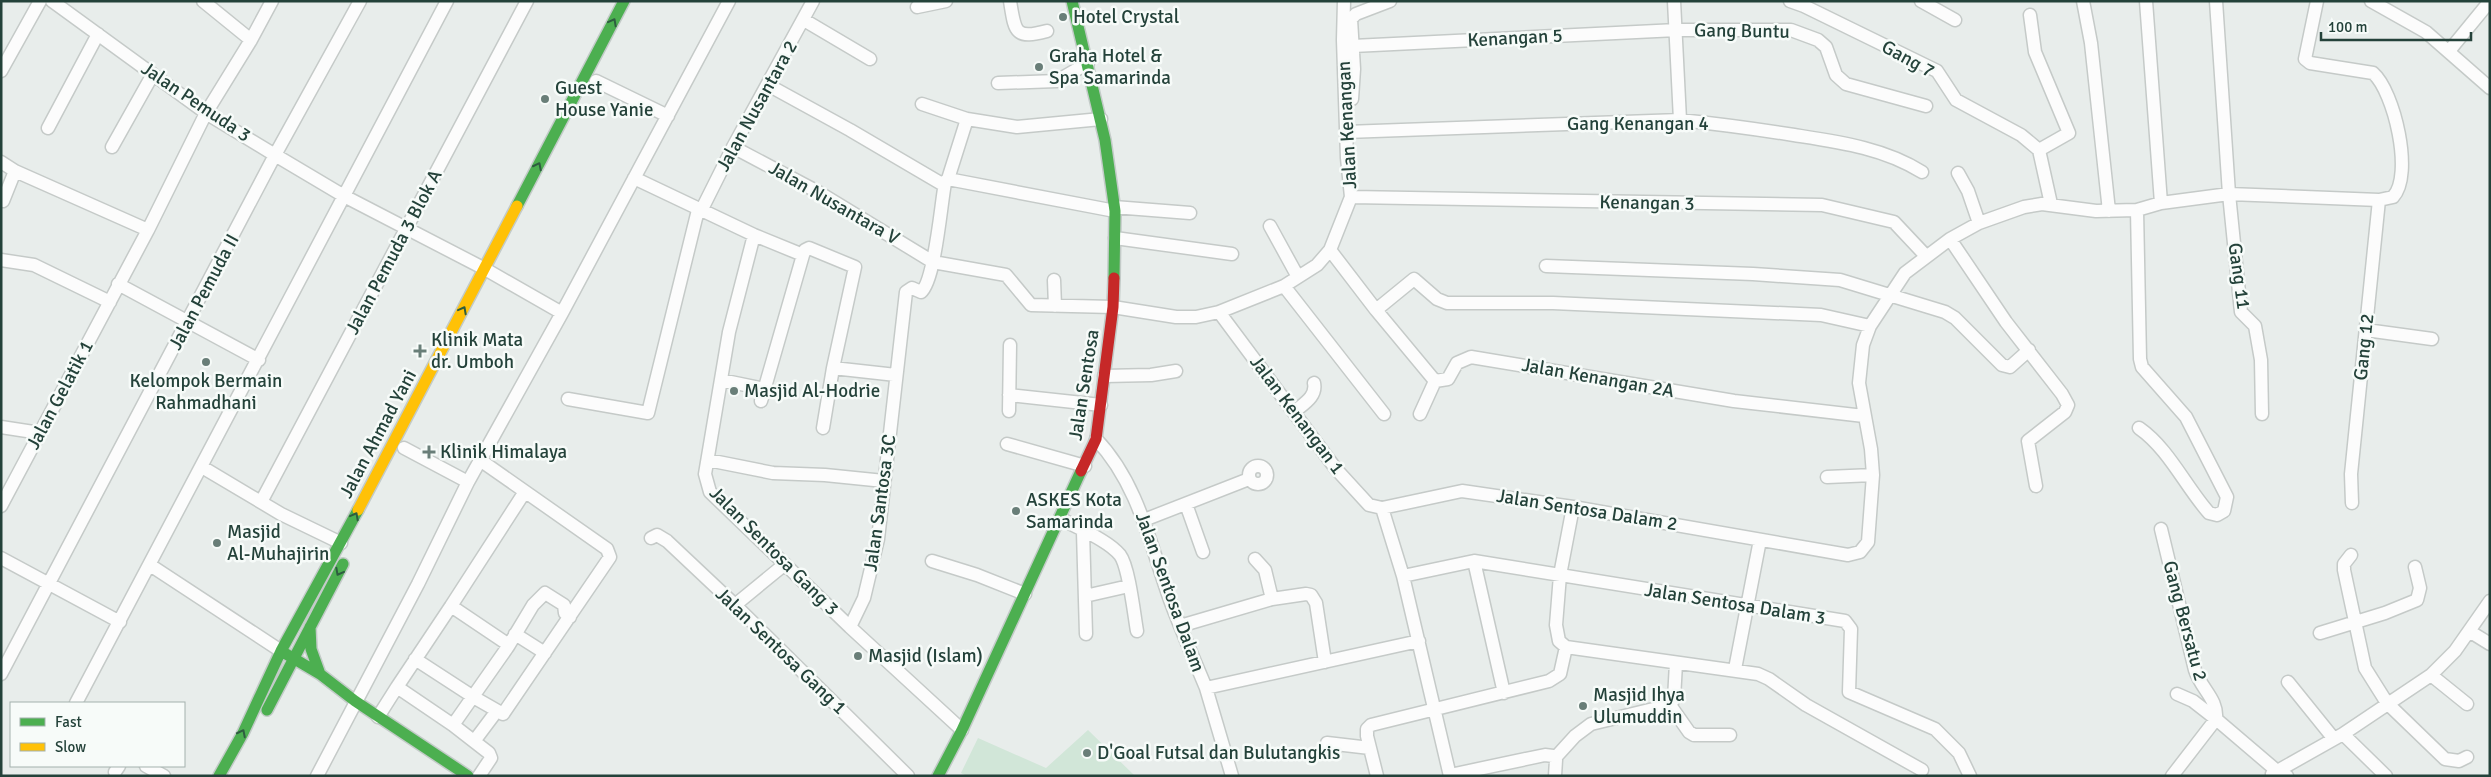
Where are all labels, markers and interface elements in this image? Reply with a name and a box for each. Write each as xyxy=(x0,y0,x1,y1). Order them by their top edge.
place label: Hotel Crystal xyxy=(1073,5,1179,29)
scale bar xyxy=(2321,10,2471,42)
marker: Hotel Crystal xyxy=(1057,11,1069,23)
one-way arrow xyxy=(607,18,617,27)
street label: Gang Buntu xyxy=(1694,18,1790,44)
text: 100 m xyxy=(2328,18,2368,36)
street label: Kenangan 5 xyxy=(1467,24,1563,52)
street label: Gang 7 xyxy=(1877,35,1939,83)
street label: Jalan Nusantara 2 xyxy=(711,36,803,176)
place label: Graha Hotel & Spa Samarinda xyxy=(1049,44,1171,90)
street label: Jalan Pemuda 3 xyxy=(137,57,255,147)
street label: Jalan Kenangan xyxy=(1332,60,1362,190)
marker: Graha Hotel & Spa Samarinda xyxy=(1033,61,1045,73)
place label: Guest House Yanie xyxy=(555,76,653,122)
marker: Guest House Yanie xyxy=(539,93,551,105)
street label: Gang Kenangan 4 xyxy=(1567,112,1709,136)
street label: Jalan Nusantara V xyxy=(764,156,904,250)
one-way arrow xyxy=(532,162,542,171)
street label: Jalan Pemuda 3 Blok A xyxy=(340,165,448,338)
street label: Kenangan 3 xyxy=(1599,190,1695,216)
street label: Jalan Pemuda II xyxy=(163,230,245,354)
street label: Gang 11 xyxy=(2222,241,2256,311)
one-way arrow xyxy=(457,306,467,315)
street label: Gang 12 xyxy=(2349,312,2379,382)
place label: Klinik Mata dr. Umboh xyxy=(431,328,523,374)
street label: Jalan Sentosa xyxy=(1063,328,1105,442)
street label: Jalan Gelatik 1 xyxy=(21,336,99,454)
marker: Klinik Mata dr. Umboh xyxy=(413,344,427,358)
street label: Jalan Kenangan 1 xyxy=(1244,351,1350,479)
street label: Jalan Kenangan 2A xyxy=(1520,353,1676,403)
marker: Kelompok Bermain Rahmadhani xyxy=(200,356,212,368)
street label: Jalan Ahmad Yani xyxy=(334,366,422,502)
place label: Kelompok Bermain Rahmadhani xyxy=(130,369,282,415)
place label: Masjid Al-Hodrie xyxy=(744,379,880,403)
marker: Masjid Al-Hodrie xyxy=(728,385,740,397)
street label: Jalan Santosa 3C xyxy=(858,433,902,573)
place label: Klinik Himalaya xyxy=(440,440,567,464)
marker: Klinik Himalaya xyxy=(422,445,436,459)
street label: Jalan Sentosa Gang 3 xyxy=(704,481,844,621)
street label: Jalan Sentosa Dalam 2 xyxy=(1495,484,1679,536)
place label: ASKES Kota Samarinda xyxy=(1026,488,1122,534)
marker: ASKES Kota Samarinda xyxy=(1010,505,1022,517)
street label: Jalan Sentosa Dalam xyxy=(1130,509,1210,675)
one-way arrow xyxy=(349,512,359,521)
place label: Masjid Al-Muhajirin xyxy=(227,520,329,566)
marker: Masjid Al-Muhajirin xyxy=(211,537,223,549)
street label: Gang Bersatu 2 xyxy=(2157,558,2213,684)
one-way arrow xyxy=(335,566,345,575)
street label: Jalan Sentosa Dalam 3 xyxy=(1643,578,1827,630)
street label: Jalan Sentosa Gang 1 xyxy=(710,582,852,720)
place label: Masjid (Islam) xyxy=(868,644,983,668)
marker: Masjid (Islam) xyxy=(852,650,864,662)
place label: Masjid Ihya Ulumuddin xyxy=(1593,683,1685,729)
marker: Masjid Ihya Ulumuddin xyxy=(1577,700,1589,712)
legend xyxy=(10,702,185,767)
text: Fast xyxy=(55,713,82,731)
one-way arrow xyxy=(236,729,246,738)
text: Slow xyxy=(55,738,86,756)
place label: D'Goal Futsal dan Bulutangkis xyxy=(1097,741,1340,765)
marker: D'Goal Futsal dan Bulutangkis xyxy=(1081,747,1093,759)

